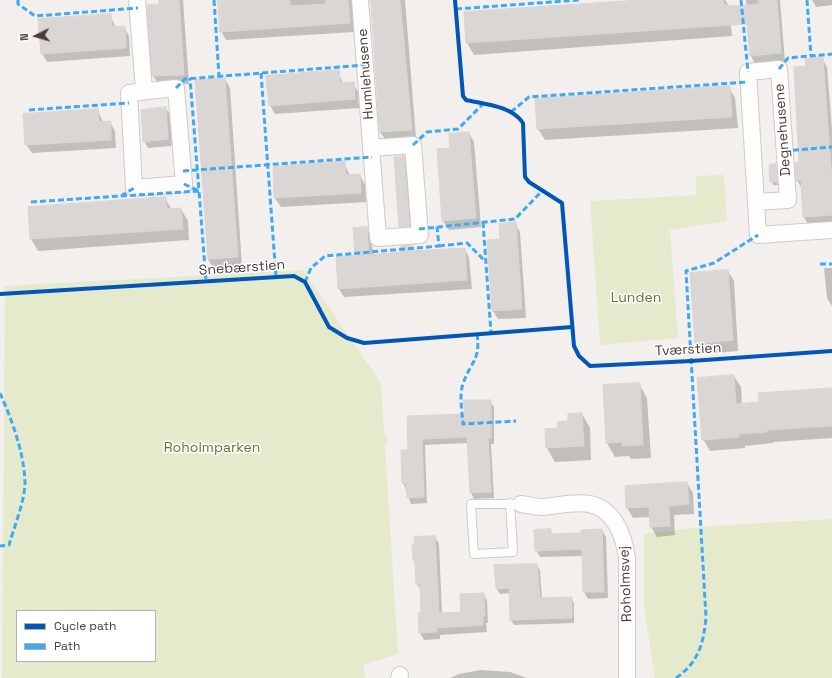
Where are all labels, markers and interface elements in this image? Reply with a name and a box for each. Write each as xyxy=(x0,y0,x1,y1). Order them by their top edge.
north arrow xyxy=(16,16,56,56)
street label: Humlehusene xyxy=(354,28,378,120)
text: N xyxy=(17,33,31,41)
street label: Degnehusene xyxy=(771,83,795,177)
street label: Snebærstien xyxy=(198,257,286,279)
park label: Lunden xyxy=(611,290,661,306)
street label: Tværstien xyxy=(654,340,722,360)
park label: Roholmparken xyxy=(164,440,260,456)
street label: Roholmsvej xyxy=(616,546,636,622)
legend xyxy=(16,610,156,662)
text: Cycle path xyxy=(54,618,116,634)
text: Path xyxy=(54,638,80,654)

